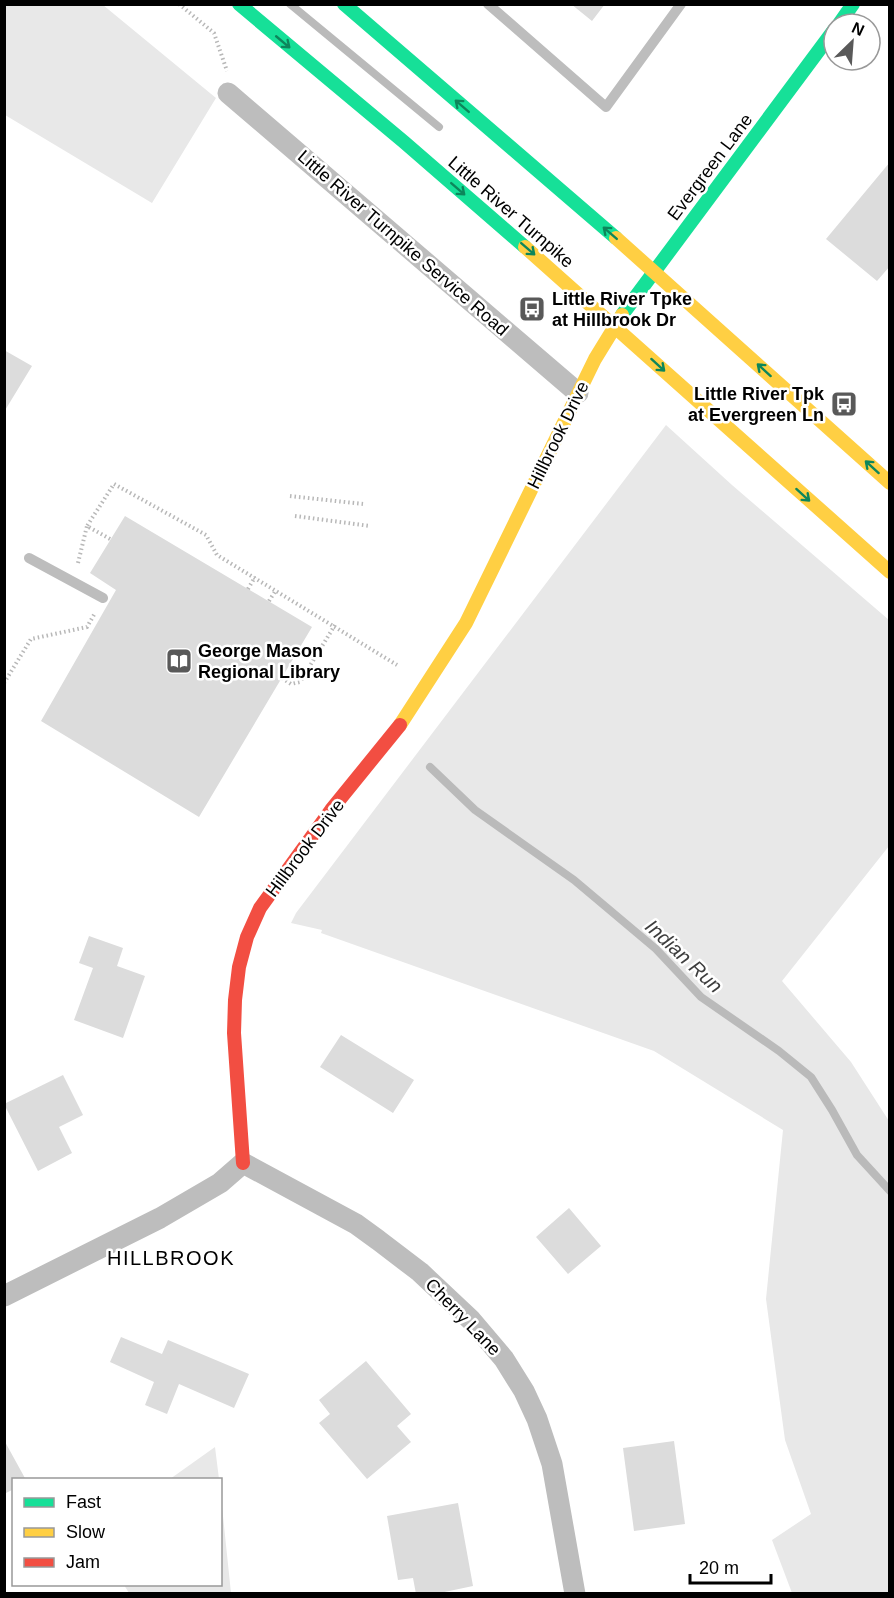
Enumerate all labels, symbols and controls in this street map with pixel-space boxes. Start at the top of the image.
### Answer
north arrow [822,12,882,72]
text: N [849,19,867,39]
one-way arrow [275,35,291,48]
one-way arrow [455,99,470,113]
street label: Evergreen Lane [663,110,757,224]
street label: Little River Turnpike Service Road [294,146,512,340]
street label: Little River Turnpike [444,152,578,272]
one-way arrow [450,183,466,196]
one-way arrow [602,227,618,240]
one-way arrow [520,242,535,256]
place label: Little River Tpke at Hillbrook Dr [552,289,692,330]
bus stop icon: Little River Tpke at Hillbrook Dr [517,294,547,324]
one-way arrow [650,358,665,372]
one-way arrow [757,363,772,377]
street label: Hillbrook Drive [523,378,593,492]
place label: Little River Tpk at Evergreen Ln [688,384,825,425]
bus stop icon: Little River Tpk at Evergreen Ln [829,389,859,419]
one-way arrow [865,460,880,474]
one-way arrow [795,488,810,502]
place label: George Mason Regional Library [198,641,340,682]
library icon: George Mason Regional Library [164,646,194,676]
street label: Hillbrook Drive [262,795,348,901]
water label: Indian Run [641,915,727,997]
district label: HILLBROOK [107,1247,235,1269]
street label: Cherry Lane [421,1274,505,1360]
legend [12,1478,222,1586]
text: Fast [66,1492,101,1512]
text: Slow [66,1522,106,1542]
scale bar [690,1547,771,1585]
text: Jam [66,1552,100,1572]
text: 20 m [699,1558,739,1578]

